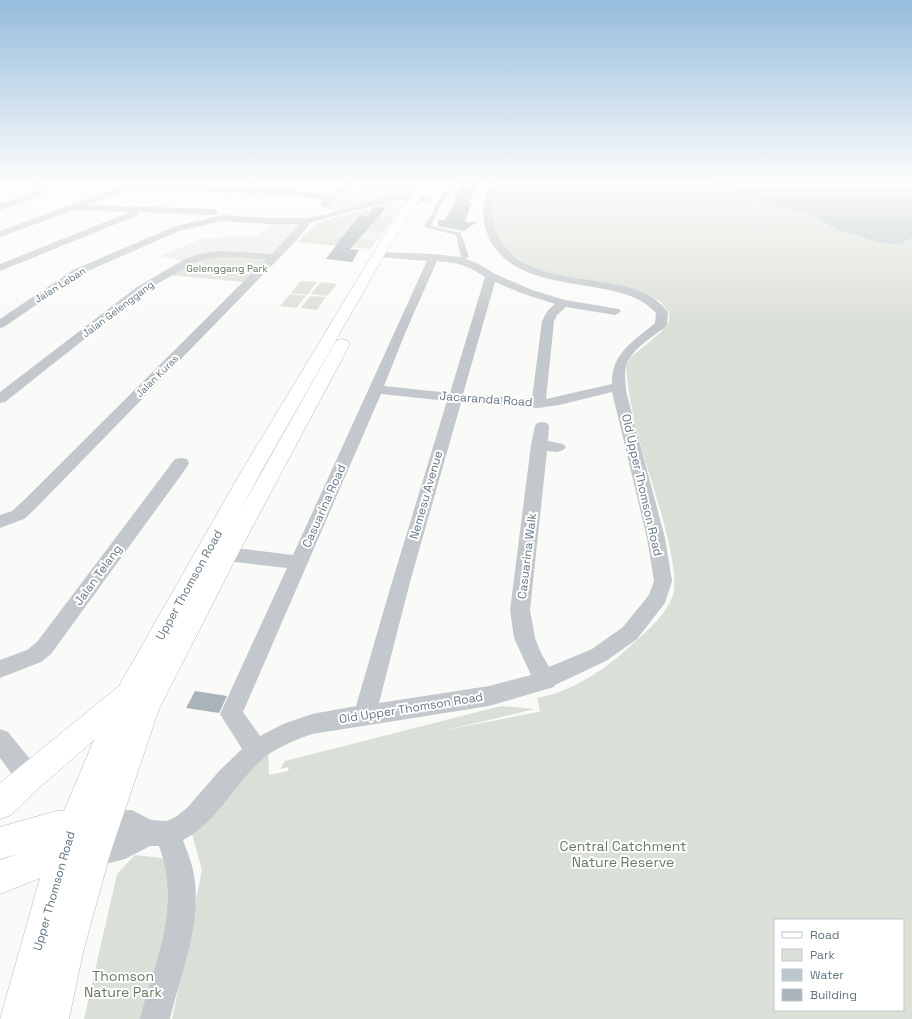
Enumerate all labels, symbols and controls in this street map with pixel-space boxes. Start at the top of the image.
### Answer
park label: Gelenggang Park [186,262,268,275]
street label: Jalan Leban [32,264,88,306]
street label: Jalan Gelenggang [80,278,156,340]
street label: Jalan Kuras [133,352,181,400]
street label: Jacaranda Road [439,388,533,410]
street label: Old Upper Thomson Road [618,412,666,558]
street label: Nemesu Avenue [406,449,446,541]
street label: Casuarina Road [299,462,349,550]
street label: Casuarina Walk [514,512,540,600]
street label: Upper Thomson Road [152,527,226,643]
street label: Jalan Telang [70,541,126,609]
street label: Old Upper Thomson Road [338,689,484,727]
street label: Upper Thomson Road [29,829,79,953]
park label: Central Catchment Nature Reserve [559,837,687,871]
legend [774,919,904,1011]
text: Road [810,927,839,943]
text: Park [810,947,835,963]
park label: Thomson Nature Park [84,967,162,1001]
text: Water [810,967,844,983]
text: Building [810,987,857,1003]

